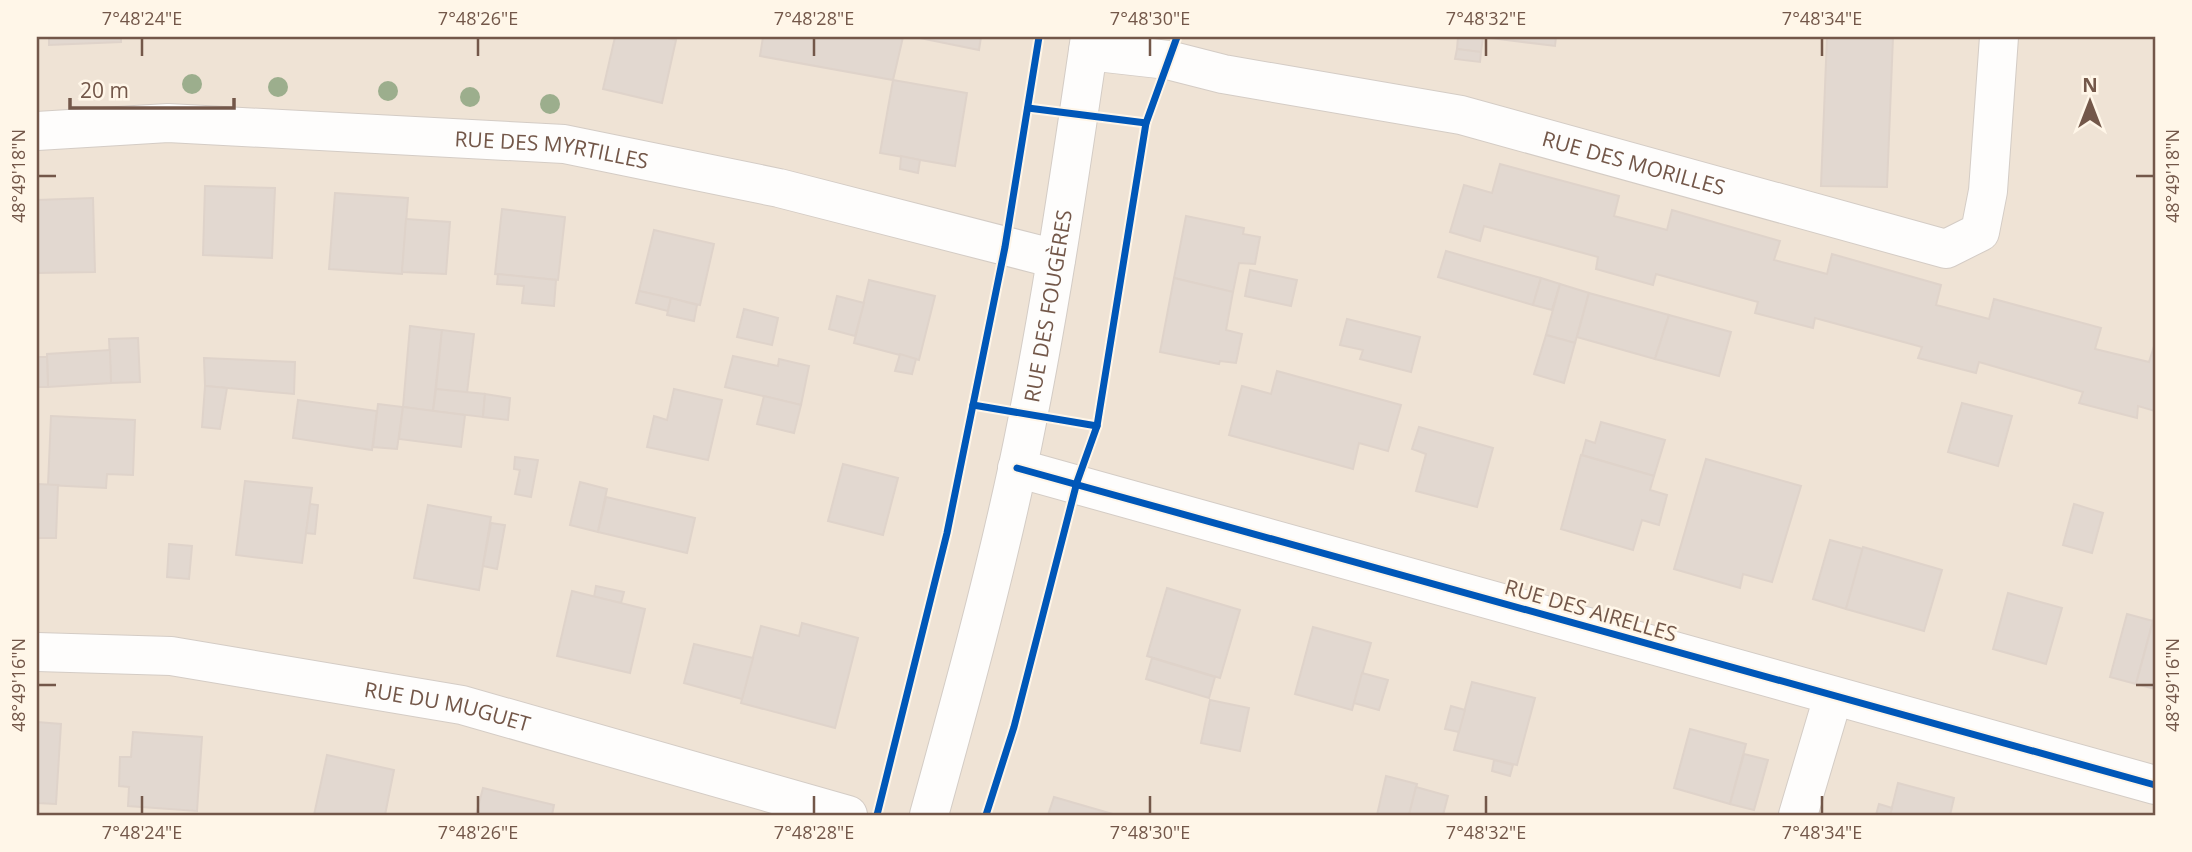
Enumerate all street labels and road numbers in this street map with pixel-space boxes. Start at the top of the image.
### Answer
street label: RUE DES MYRTILLES [454,124,651,175]
street label: RUE DES MORILLES [1539,124,1728,201]
street label: RUE DES FOUGÈRES [1017,208,1078,405]
street label: RUE DES AIRELLES [1502,572,1680,648]
street label: RUE DU MUGUET [362,675,534,738]

